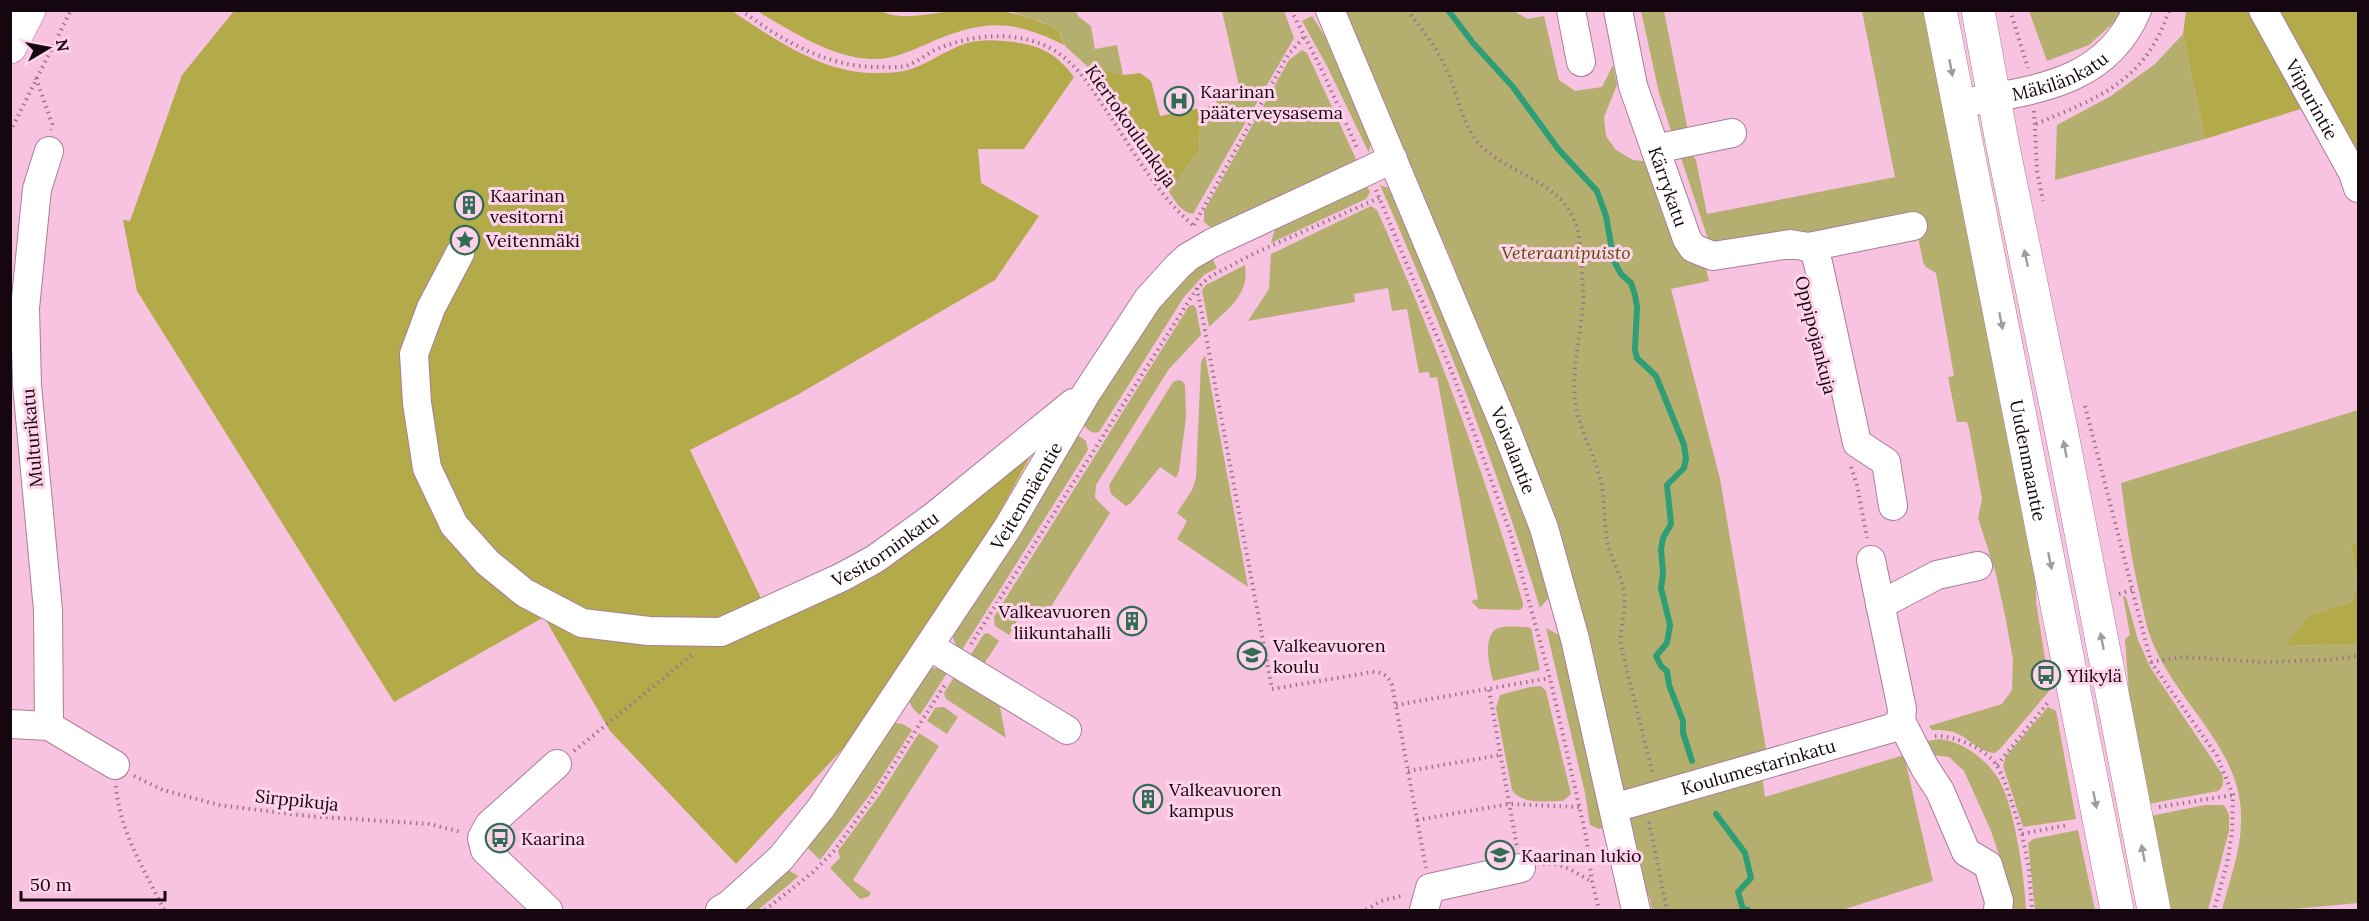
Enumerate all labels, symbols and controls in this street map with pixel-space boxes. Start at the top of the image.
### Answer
north arrow [18,18,78,78]
text: N [52,38,74,53]
street label: Mäkilänkatu [2010,46,2113,105]
street label: Viipurintie [2280,54,2344,144]
one-way arrow [1947,59,1956,78]
street label: Kiertokoulunkuja [1080,60,1182,192]
place label: Kaarinan pääterveysasema [1200,80,1343,124]
hospital icon: Kaarinan pääterveysasema [1163,85,1195,117]
street label: Kärrykatu [1644,143,1693,230]
place label: Kaarinan vesitorni [490,184,565,228]
building icon: Kaarinan vesitorni [453,189,485,221]
place icon: Veitenmäki [449,224,481,256]
place label: Veitenmäki [485,229,580,252]
park label: Veteraanipuisto [1501,241,1631,264]
one-way arrow [2021,249,2030,268]
street label: Oppipojankuja [1790,273,1842,397]
one-way arrow [1997,312,2006,331]
street label: Multurikatu [16,387,48,488]
street label: Uudenmaantie [2005,398,2052,523]
street label: Voivalantie [1486,402,1541,497]
street label: Veitenmäentie [984,437,1067,555]
one-way arrow [2061,440,2070,459]
street label: Vesitorninkatu [827,505,943,592]
one-way arrow [2046,552,2055,571]
place label: Valkeavuoren liikuntahalli [997,600,1111,644]
building icon: Valkeavuoren liikuntahalli [1116,605,1148,637]
one-way arrow [2097,631,2106,650]
place label: Valkeavuoren koulu [1272,634,1386,678]
school or university icon: Valkeavuoren koulu [1236,639,1268,671]
bus stop icon: Ylikylä [2030,659,2062,691]
place label: Ylikylä [2066,664,2122,687]
street label: Koulumestarinkatu [1678,733,1838,800]
place label: Valkeavuoren kampus [1168,778,1282,822]
building icon: Valkeavuoren kampus [1132,783,1164,815]
street label: Sirppikuja [254,784,340,816]
one-way arrow [2091,791,2100,810]
bus stop icon: Kaarina [484,822,516,854]
place label: Kaarina [521,827,585,850]
school or university icon: Kaarinan lukio [1484,839,1516,871]
one-way arrow [2138,843,2147,862]
place label: Kaarinan lukio [1521,844,1642,867]
scale bar [21,864,165,902]
text: 50 m [30,873,72,896]

